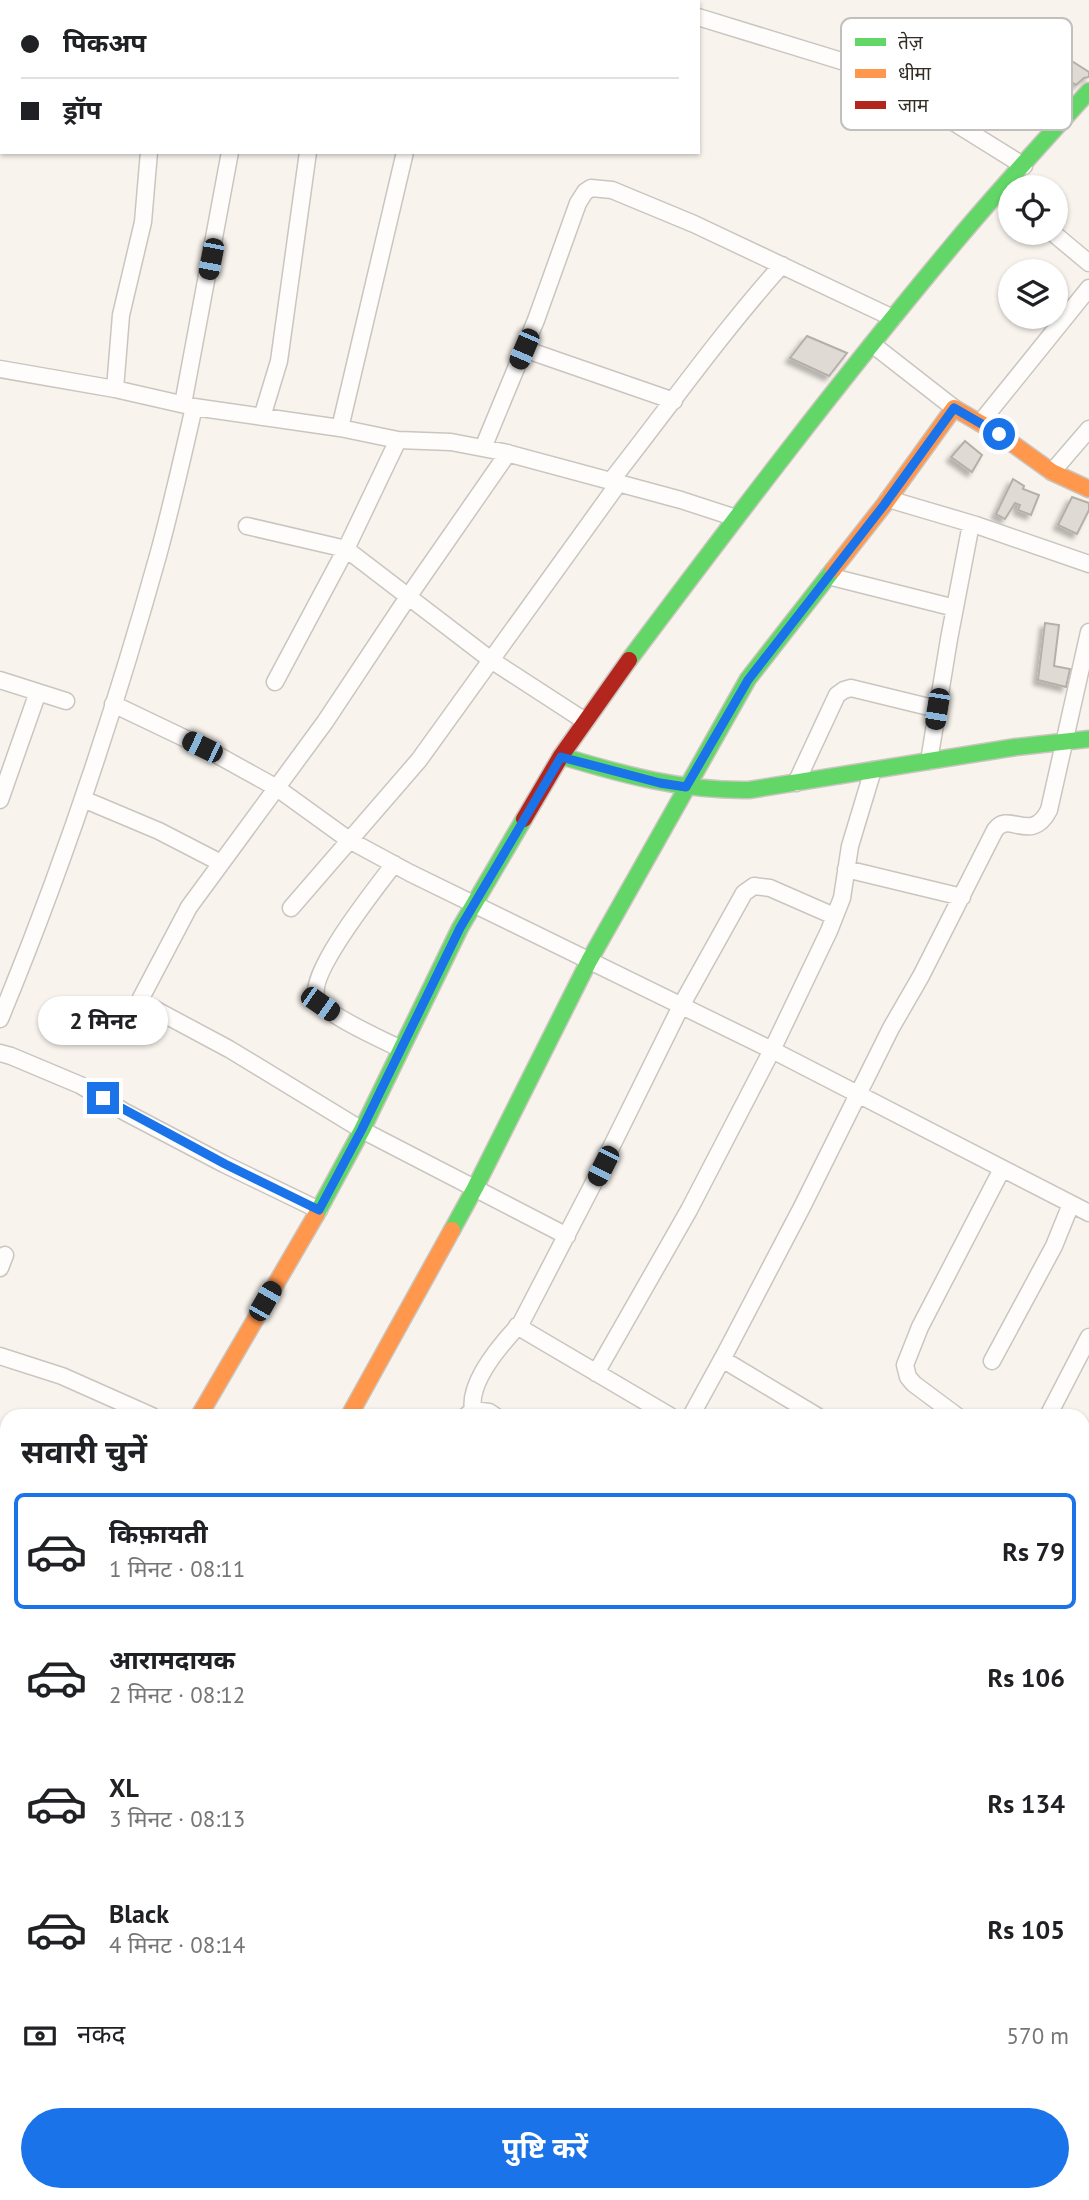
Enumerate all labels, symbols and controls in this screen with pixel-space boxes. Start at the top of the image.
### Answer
legend [841,18,1072,130]
text: पिकअप [63,26,146,59]
text: तेज़ [898,30,924,54]
text: धीमा [898,61,932,85]
text: ड्रॉप [63,93,101,126]
text: जाम [898,93,929,117]
map controls [998,175,1068,329]
button: locate [998,175,1068,245]
car [197,236,226,282]
button: layers [998,259,1068,329]
car [507,326,542,372]
route start [983,418,1015,450]
car [924,687,951,731]
car [179,728,226,766]
car [297,983,344,1025]
callout: 2 मिनट [38,996,168,1046]
text: 2 मिनट [69,1006,137,1035]
route end [87,1082,119,1114]
car [585,1143,622,1189]
car [246,1278,285,1324]
text: सवारी चुनें [21,1430,147,1472]
text: किफ़ायती [109,1517,208,1550]
icon: car [25,1520,88,1583]
text: Rs 79 [1002,1535,1065,1568]
text: 1 मिनट · 08:11 [109,1554,245,1583]
text: आरामदायक [109,1643,235,1676]
icon: car [25,1646,88,1709]
text: Rs 106 [988,1661,1065,1694]
text: 2 मिनट · 08:12 [109,1680,245,1709]
text: XL [109,1771,139,1804]
icon: car [25,1772,88,1835]
text: Rs 134 [988,1787,1065,1820]
text: 3 मिनट · 08:13 [109,1804,245,1833]
text: Black [109,1897,169,1930]
icon: car [25,1898,88,1961]
text: Rs 105 [988,1913,1065,1946]
text: 4 मिनट · 08:14 [109,1930,245,1959]
icon: cash [21,2017,59,2055]
text: नकद [77,2017,125,2050]
text: 570 m [1007,2021,1069,2050]
button: पुष्टि करें [21,2108,1069,2188]

